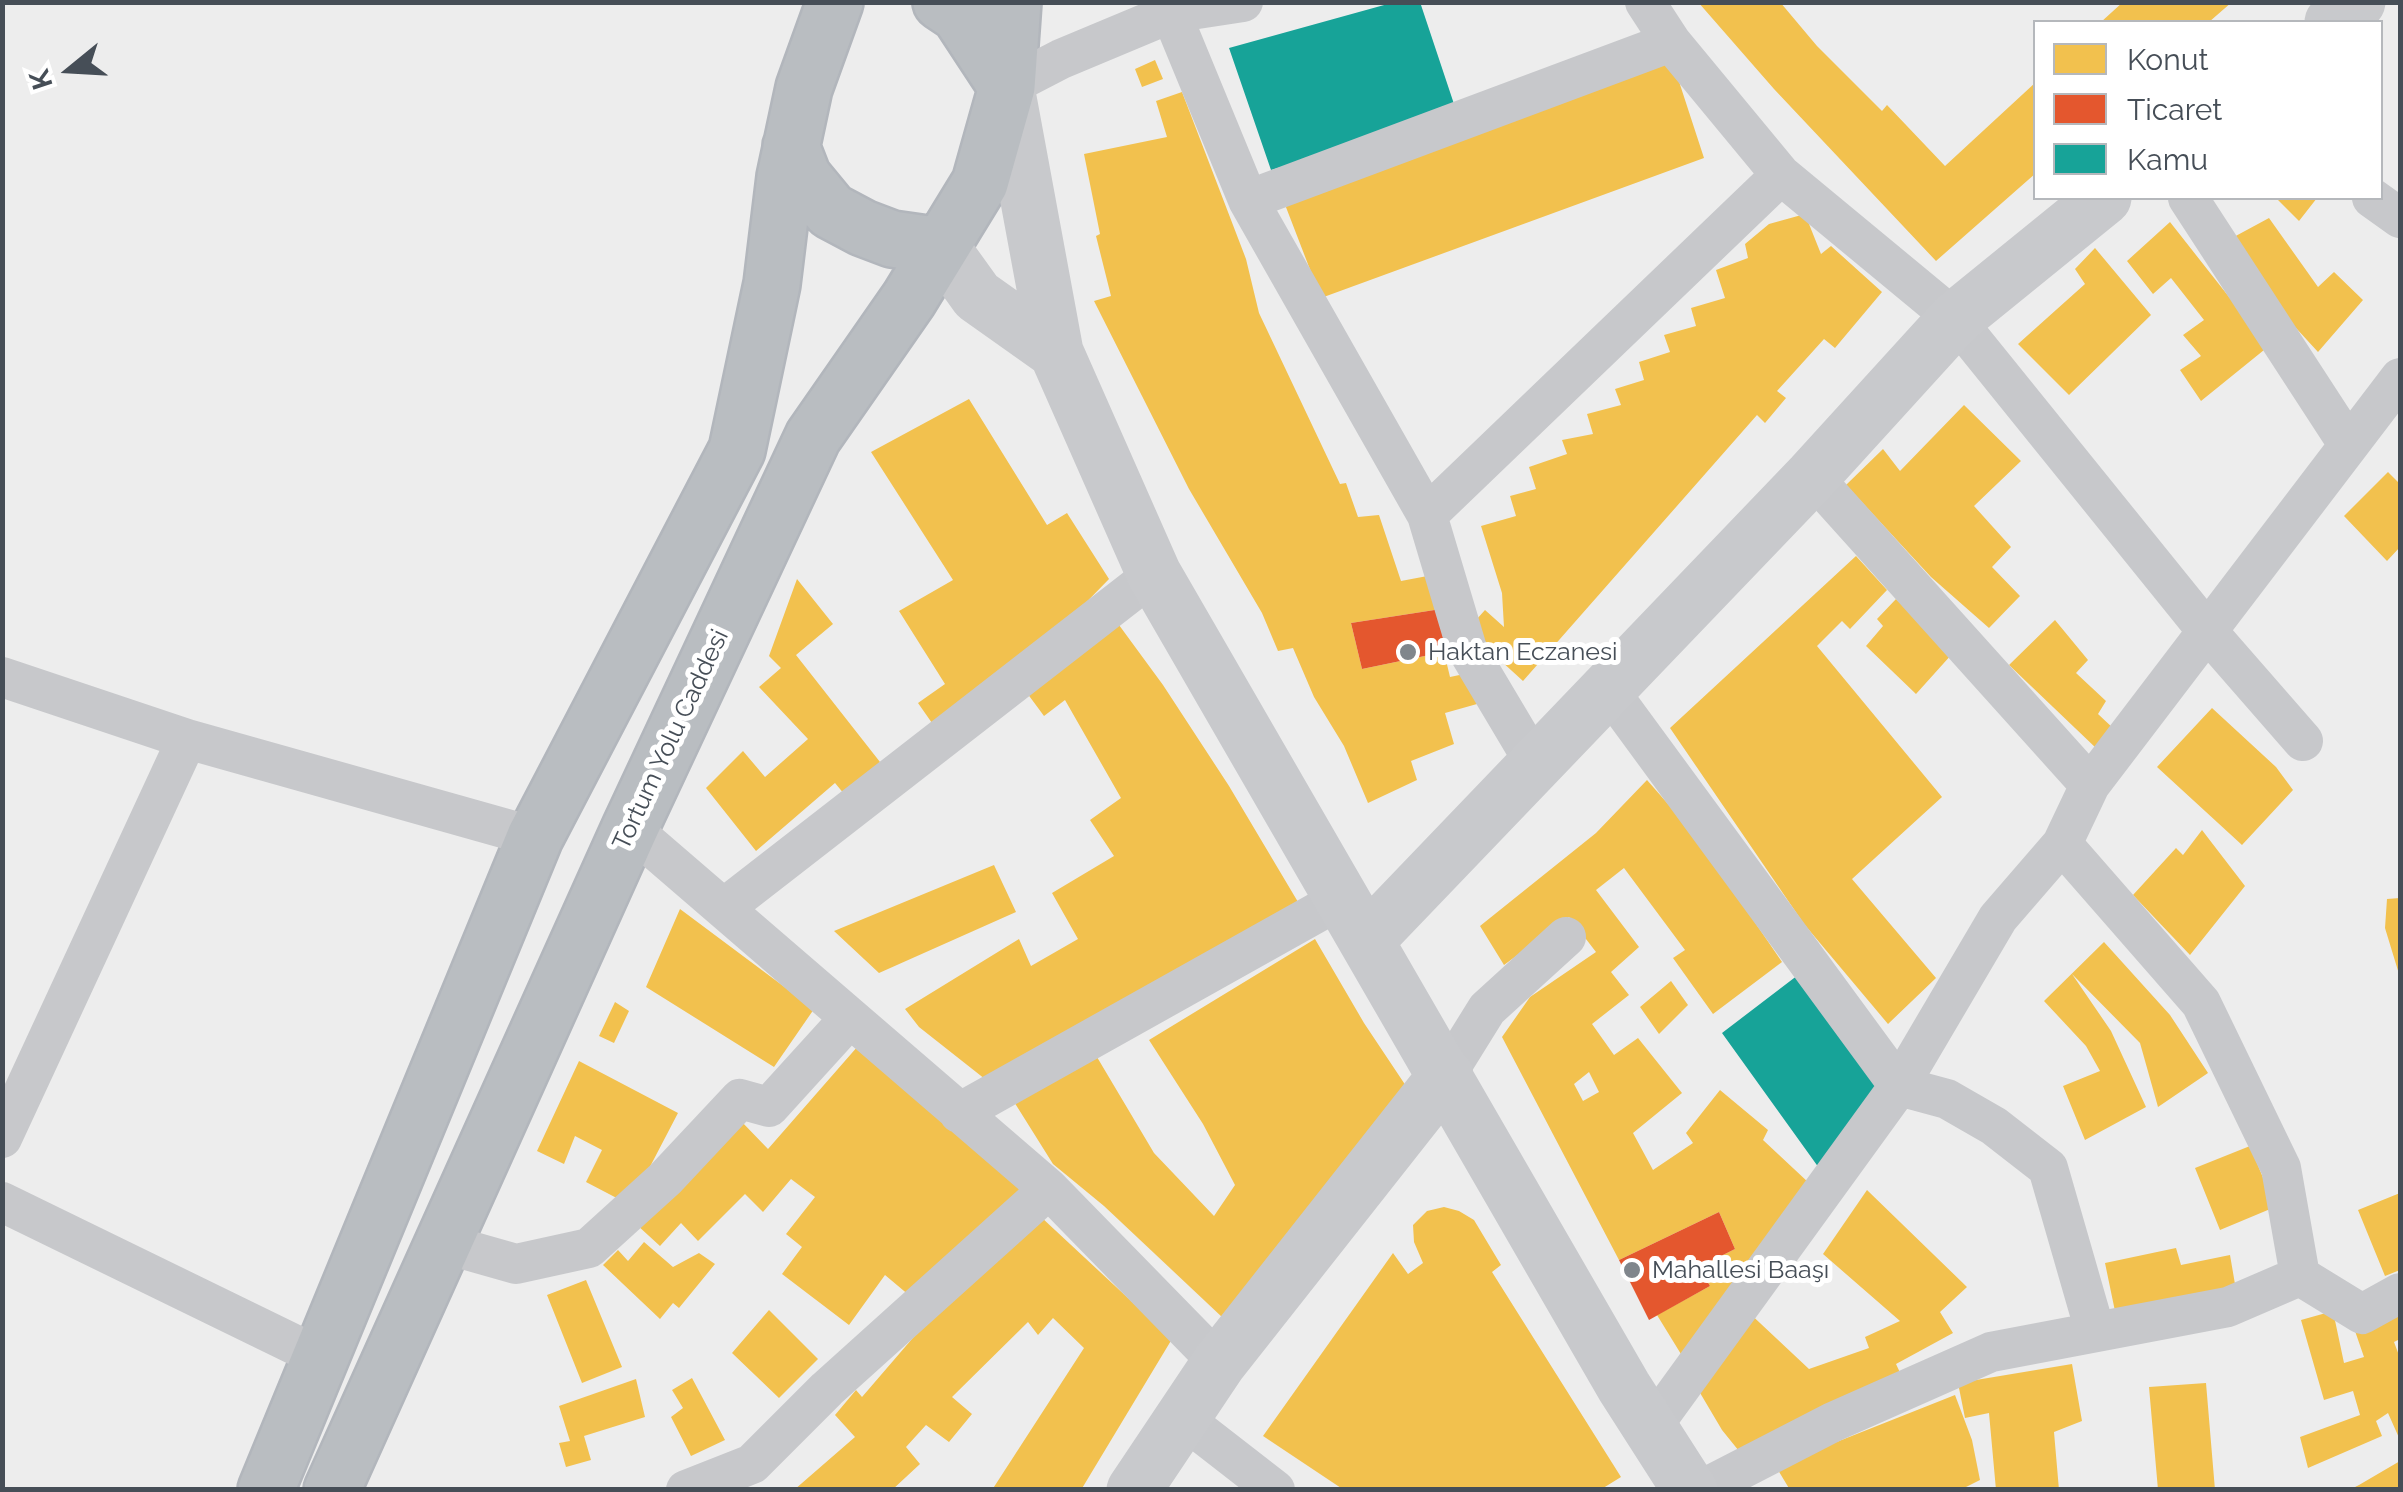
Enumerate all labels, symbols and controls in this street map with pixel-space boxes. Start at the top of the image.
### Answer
north arrow [20,20,120,120]
legend [2033,20,2383,200]
text: Konut [2127,42,2209,77]
text: K [22,65,60,93]
text: Ticaret [2127,92,2222,127]
text: Kamu [2127,142,2208,177]
street label: Tortum Yolu Caddesi [607,625,735,855]
place label: Haktan Eczanesi [1428,637,1617,667]
marker: Haktan Eczanesi [1397,641,1419,663]
place label: Mahallesi Baaşı [1652,1255,1829,1285]
marker: Mahallesi Baaşı [1621,1259,1643,1281]

